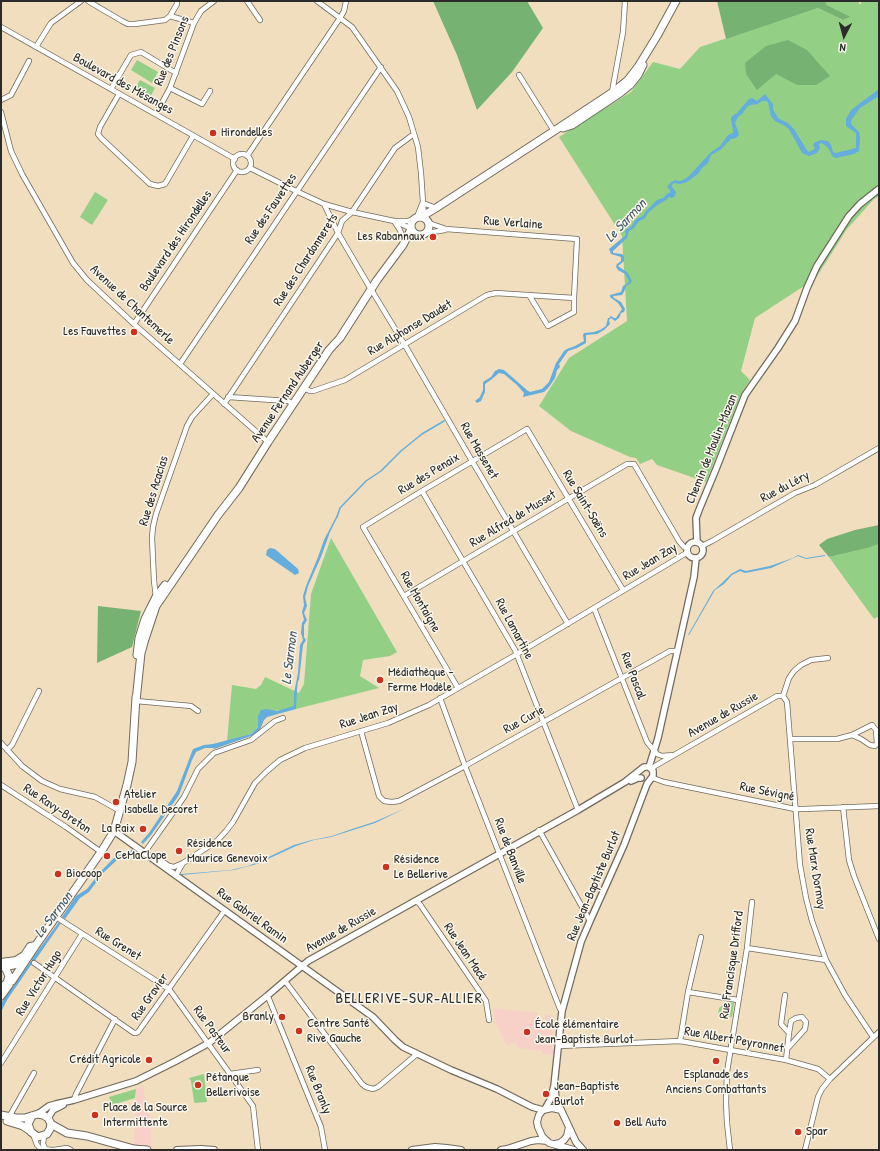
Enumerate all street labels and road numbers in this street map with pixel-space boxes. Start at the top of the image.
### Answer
street label: Rue des Pinsons [151,14,193,88]
street label: Boulevard des Mésanges [70,50,176,118]
street label: Rue des Fauvettes [242,171,300,247]
street label: Boulevard des Hirondelles [136,188,216,294]
street label: Rue des Chardonnerets [270,211,342,309]
street label: Rue Verlaine [483,213,543,233]
street label: Avenue de Chantemerle [86,262,178,348]
street label: Rue Alphonse Daudet [365,297,455,359]
street label: Avenue Fernand Auberger [248,338,328,446]
street label: Chemin de Moulin-Mazan [683,392,741,506]
street label: Rue Massenet [457,420,501,482]
street label: Rue des Penaix [396,450,462,498]
street label: Rue des Acacias [136,454,172,528]
street label: Rue Saint-Saëns [559,467,611,541]
street label: Rue du Léry [758,468,812,506]
street label: Rue Alfred de Musset [467,487,559,551]
street label: Rue Jean Zay [620,540,680,584]
street label: Rue Montaigne [396,569,444,635]
street label: Rue Lamartine [491,596,537,662]
street label: Rue Pascal [617,650,649,702]
street label: Avenue de Russie [685,689,761,741]
street label: Rue Jean Zay [338,699,400,733]
street label: Rue Curie [501,702,547,738]
street label: Rue Sévigné [738,779,796,805]
street label: Rue Ravy-Breton [20,781,94,837]
street label: Rue de Banville [490,816,530,886]
street label: Rue Marx Dormoy [801,827,829,911]
street label: Rue Jean-Baptiste Burlot [564,829,624,943]
street label: Rue Gabriel Ramin [213,885,291,947]
street label: Avenue de Russie [303,904,379,956]
street label: Rue Francisque Drifford [717,910,747,1020]
street label: Rue Jean Macé [440,920,490,984]
street label: Rue Grenet [92,924,144,964]
street label: Rue Victor Hugo [13,947,65,1019]
street label: Rue Gravier [128,970,172,1024]
street label: Rue Pasteur [189,1003,235,1057]
street label: Rue Albert Peyronnet [683,1024,785,1056]
street label: Rue Branly [301,1064,335,1116]

